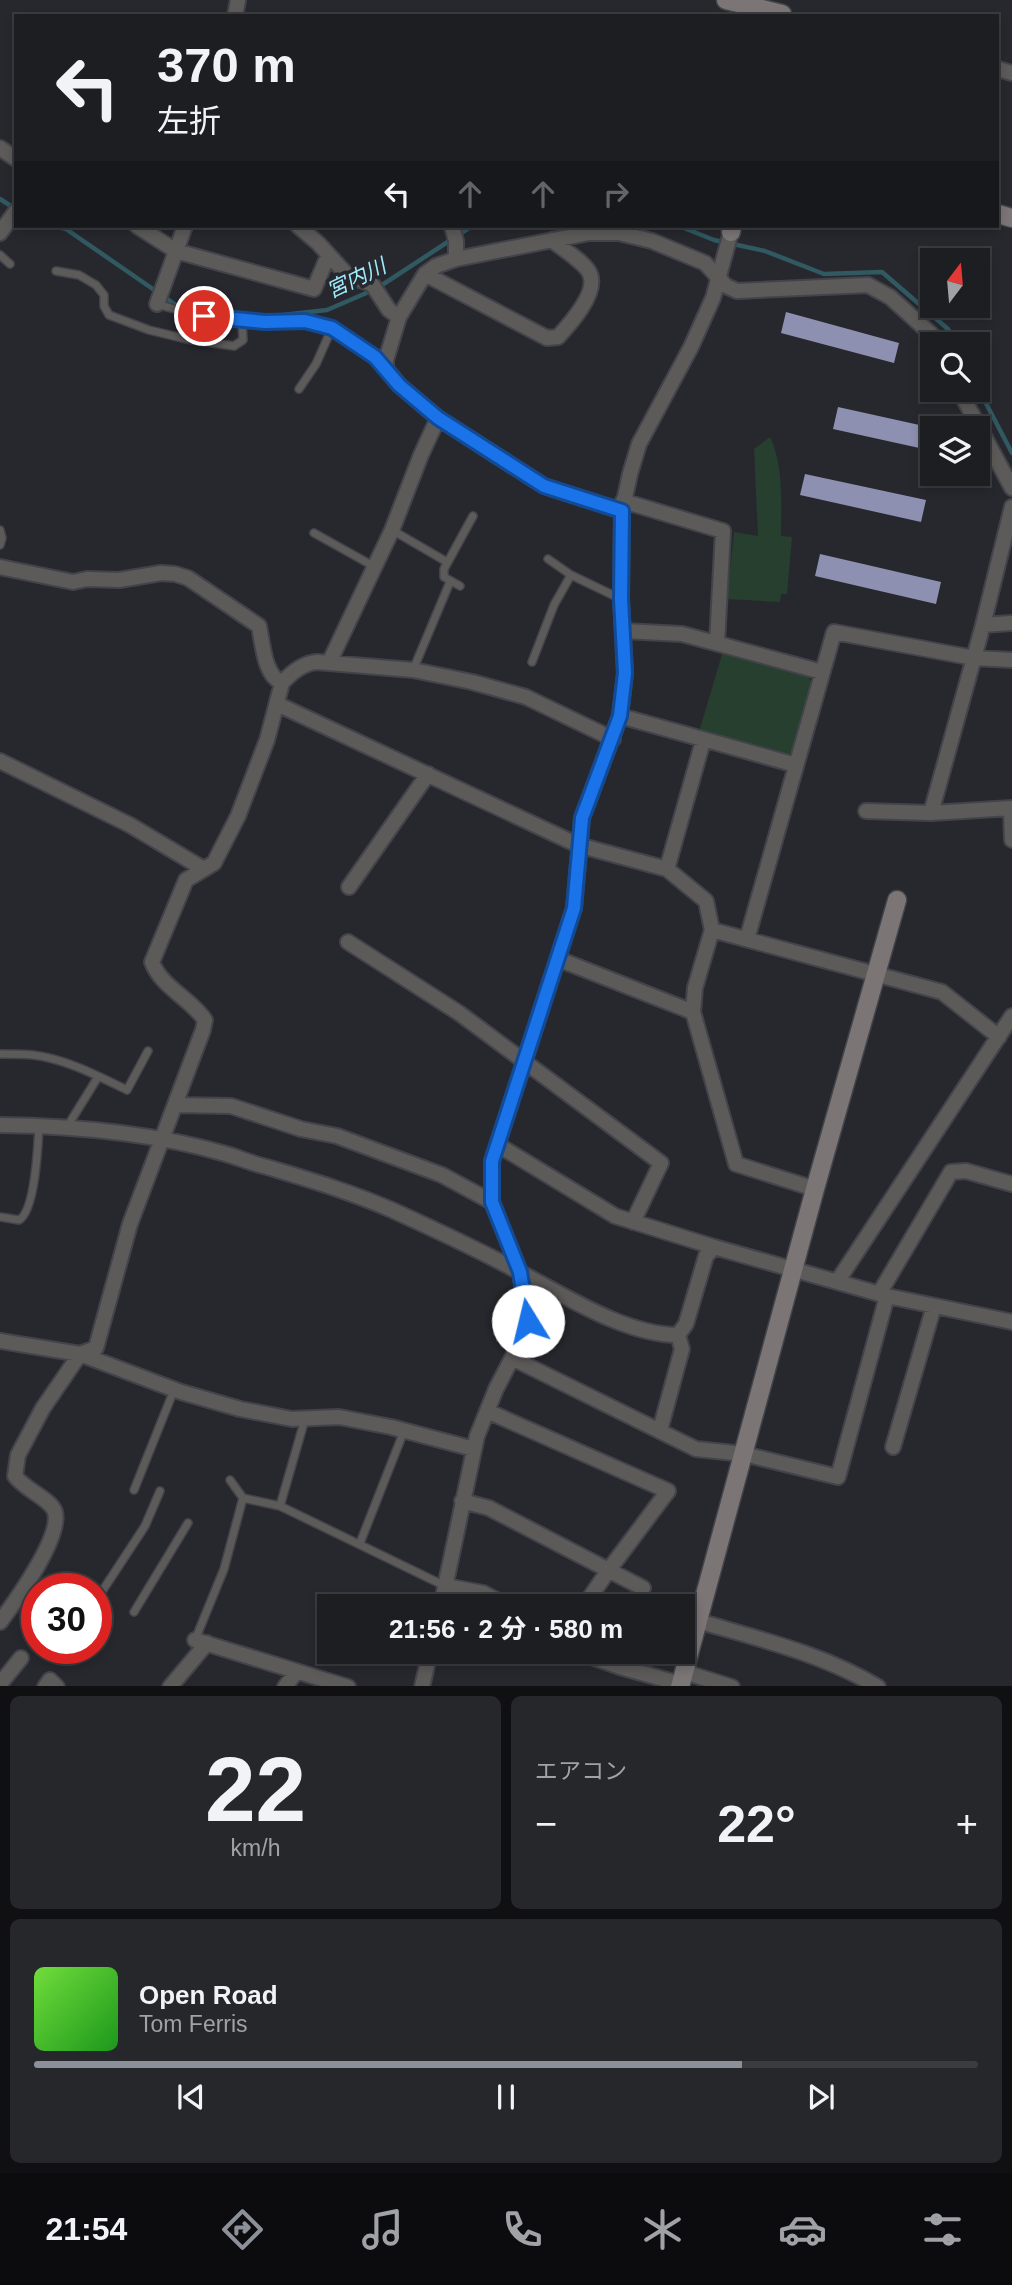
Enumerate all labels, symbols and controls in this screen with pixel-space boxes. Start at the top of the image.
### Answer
text: 370 m [157,38,296,92]
icon: left [42,42,133,133]
text: 左折 [157,103,221,139]
icon: left [378,175,416,213]
icon: ahead [451,175,489,213]
icon: ahead [524,175,562,213]
icon: right [597,175,635,213]
north arrow [920,248,990,318]
map controls [920,248,990,486]
water label: 宮内川 [323,253,391,302]
pin [174,286,234,346]
icon: arrive [185,297,223,335]
button: search [920,332,990,402]
button: layers [920,416,990,486]
position arrow [491,1284,565,1358]
speed limit sign: 30 [21,1573,112,1664]
text: 21:56 · 2 分 · 580 m [389,1614,623,1644]
text: 22 [205,1739,306,1840]
text: エアコン [535,1758,627,1784]
text: 22° [717,1795,796,1853]
text: − [535,1803,557,1845]
text: + [956,1803,978,1845]
text: km/h [231,1835,280,1861]
text: Open Road [139,1980,278,2010]
text: Tom Ferris [139,2011,248,2037]
icon: previous [172,2078,210,2116]
icon: pause [487,2078,525,2116]
icon: next [802,2078,840,2116]
icon: directions [218,2205,267,2254]
icon: music [358,2205,407,2254]
icon: phone [498,2205,547,2254]
icon: climate [638,2205,687,2254]
icon: car [778,2205,827,2254]
icon: filters [918,2205,967,2254]
text: 21:54 [45,2211,127,2247]

